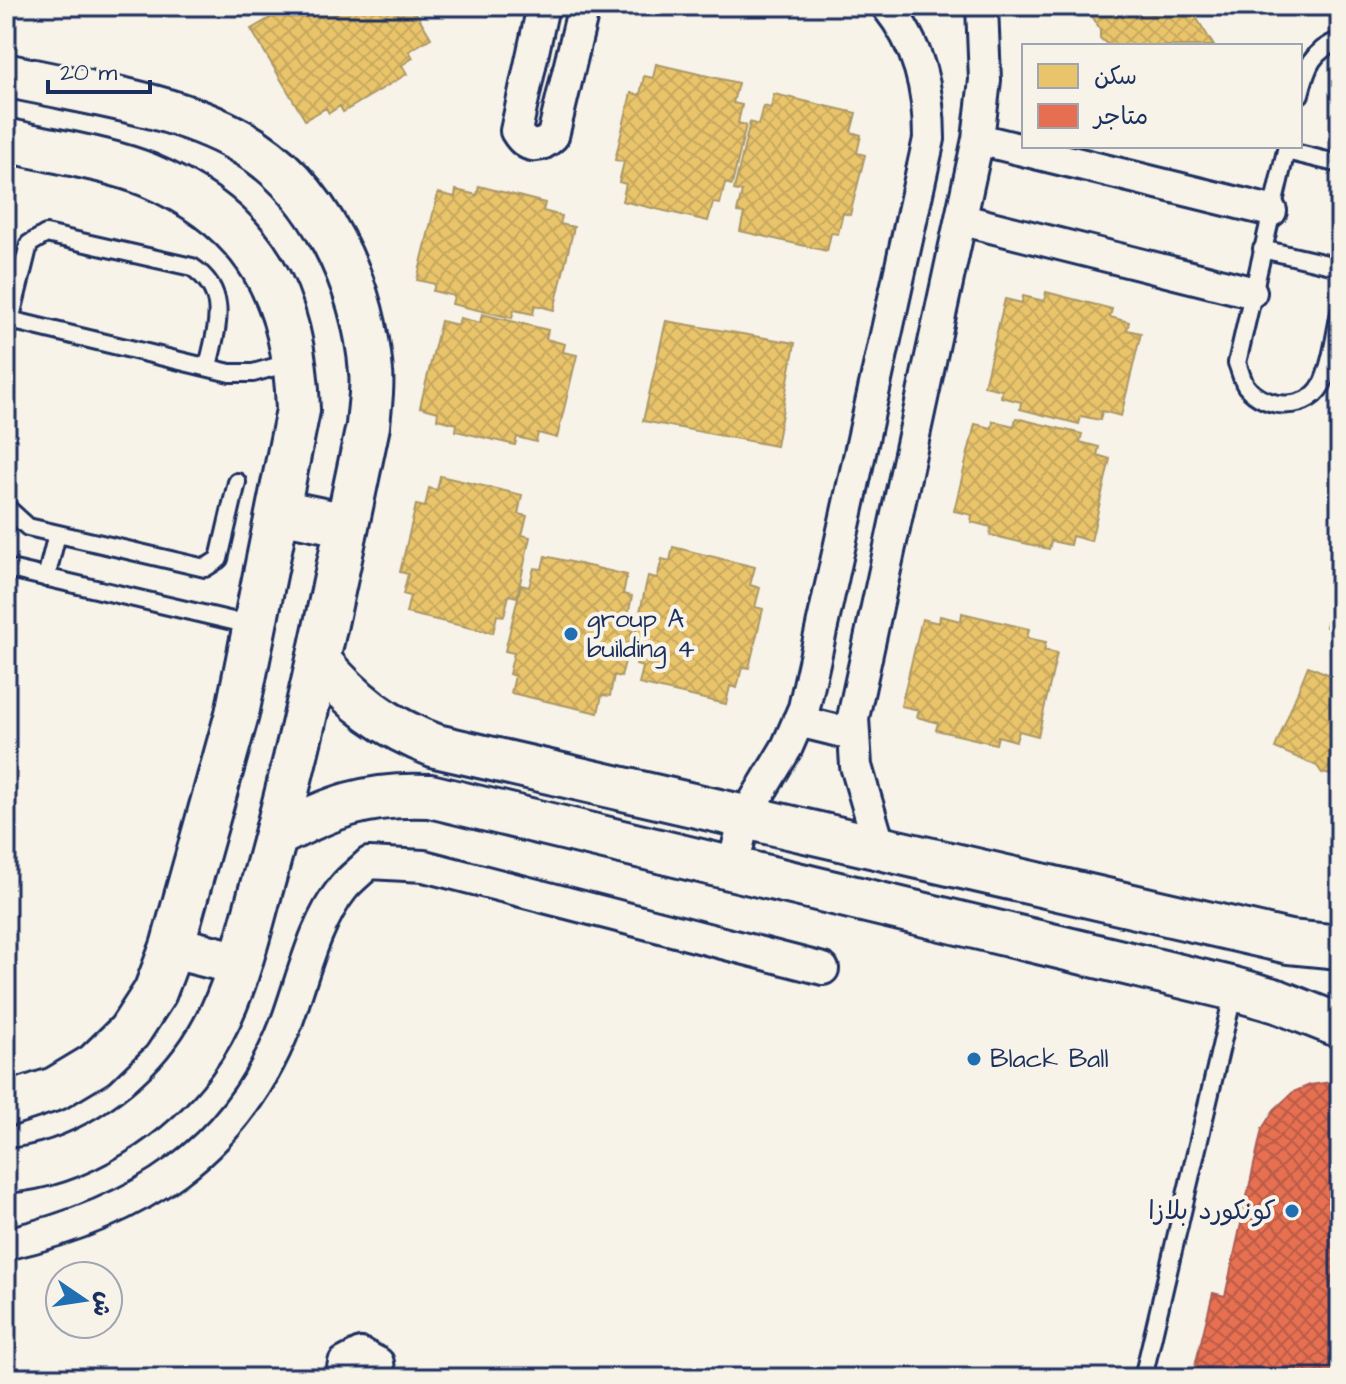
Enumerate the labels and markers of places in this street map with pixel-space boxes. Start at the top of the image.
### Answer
place label: group A building 4 [587,601,695,669]
marker: group A building 4 [562,625,580,643]
place label: Black Ball [990,1041,1109,1077]
marker: Black Ball [965,1050,983,1068]
place label: كونكورد بلازا [1148,1193,1276,1229]
marker: كونكورد بلازا [1283,1202,1301,1220]

